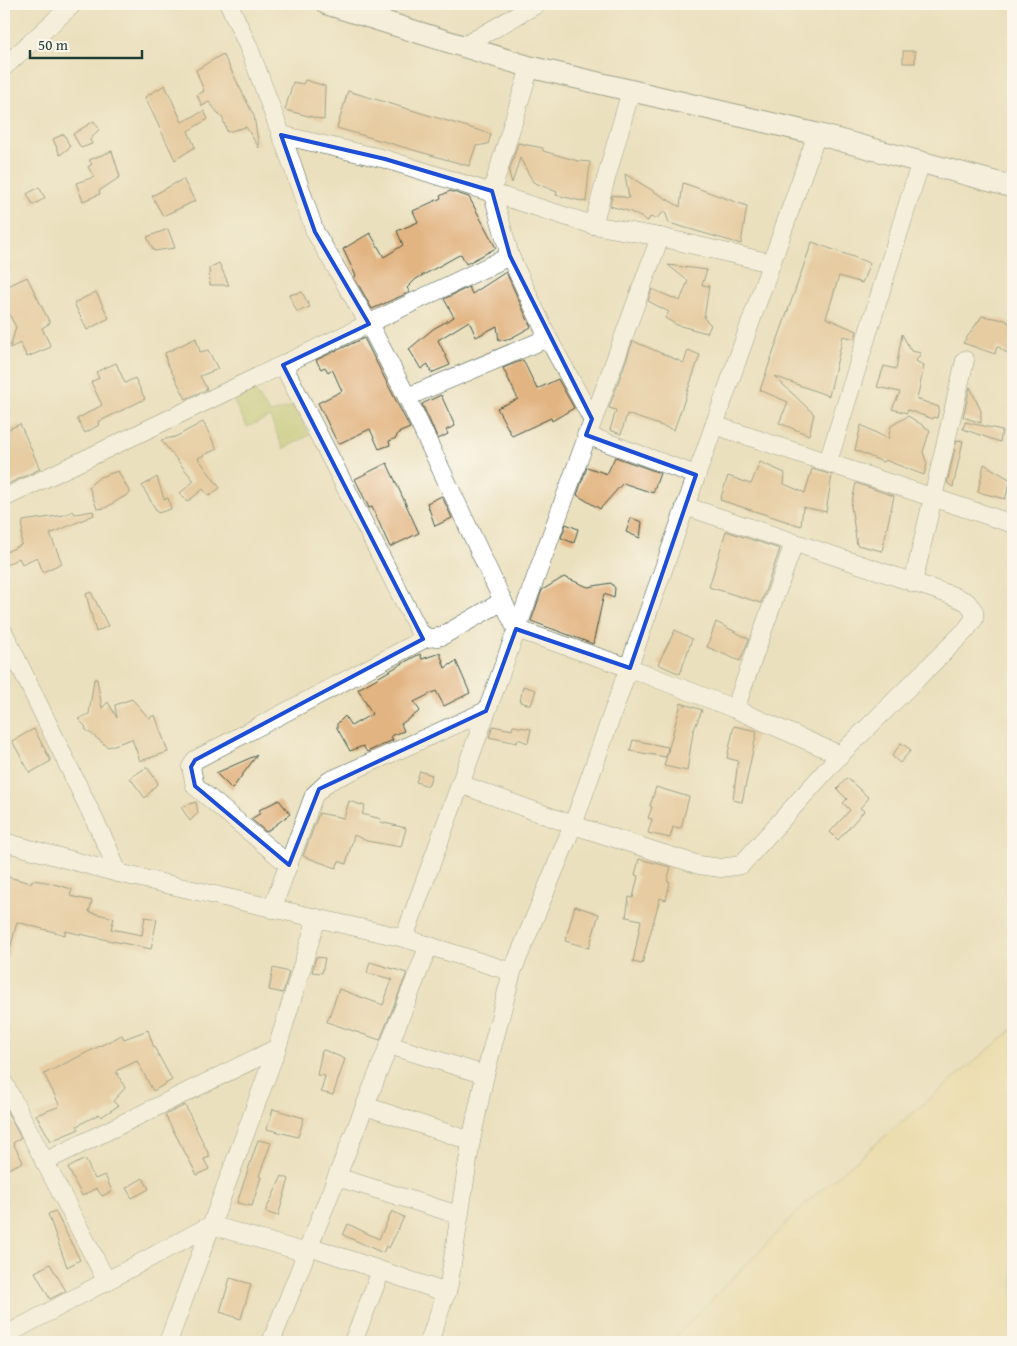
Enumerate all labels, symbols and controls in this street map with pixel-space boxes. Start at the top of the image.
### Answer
scale bar [30,28,142,60]
text: 50 m [38,34,69,55]

